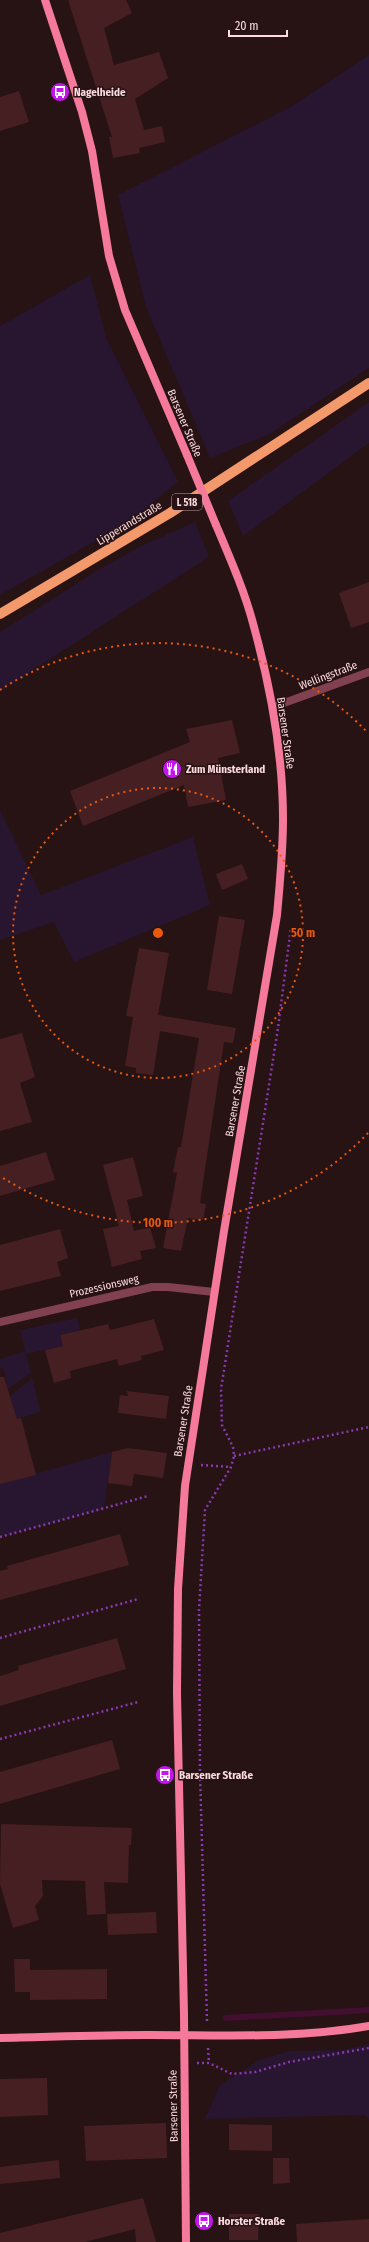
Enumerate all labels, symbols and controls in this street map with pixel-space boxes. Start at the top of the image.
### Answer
scale bar [229,12,287,38]
text: 20 m [235,19,259,33]
bus stop icon: Nagelheide [49,81,71,103]
place label: Nagelheide [74,86,126,99]
street label: Barsener Straße [164,387,205,459]
road number: L 518 [172,494,202,510]
street label: Lipperandstraße [94,499,164,548]
street label: Wellingstraße [297,658,359,693]
street label: Barsener Straße [274,696,297,770]
restaurant icon: Zum Münsterland [161,758,183,780]
place label: Zum Münsterland [186,763,265,776]
centre of rings [151,926,165,940]
text: 50 m [291,926,315,940]
street label: Barsener Straße [223,1064,248,1138]
text: 100 m [143,1216,173,1230]
street label: Prozessionsweg [68,1272,141,1301]
street label: Barsener Straße [171,1384,196,1458]
bus stop icon: Barsener Straße [154,1764,176,1786]
place label: Barsener Straße [179,1769,253,1782]
street label: Barsener Straße [166,2070,181,2142]
bus stop icon: Horster Straße [193,2210,215,2232]
place label: Horster Straße [218,2215,286,2228]

